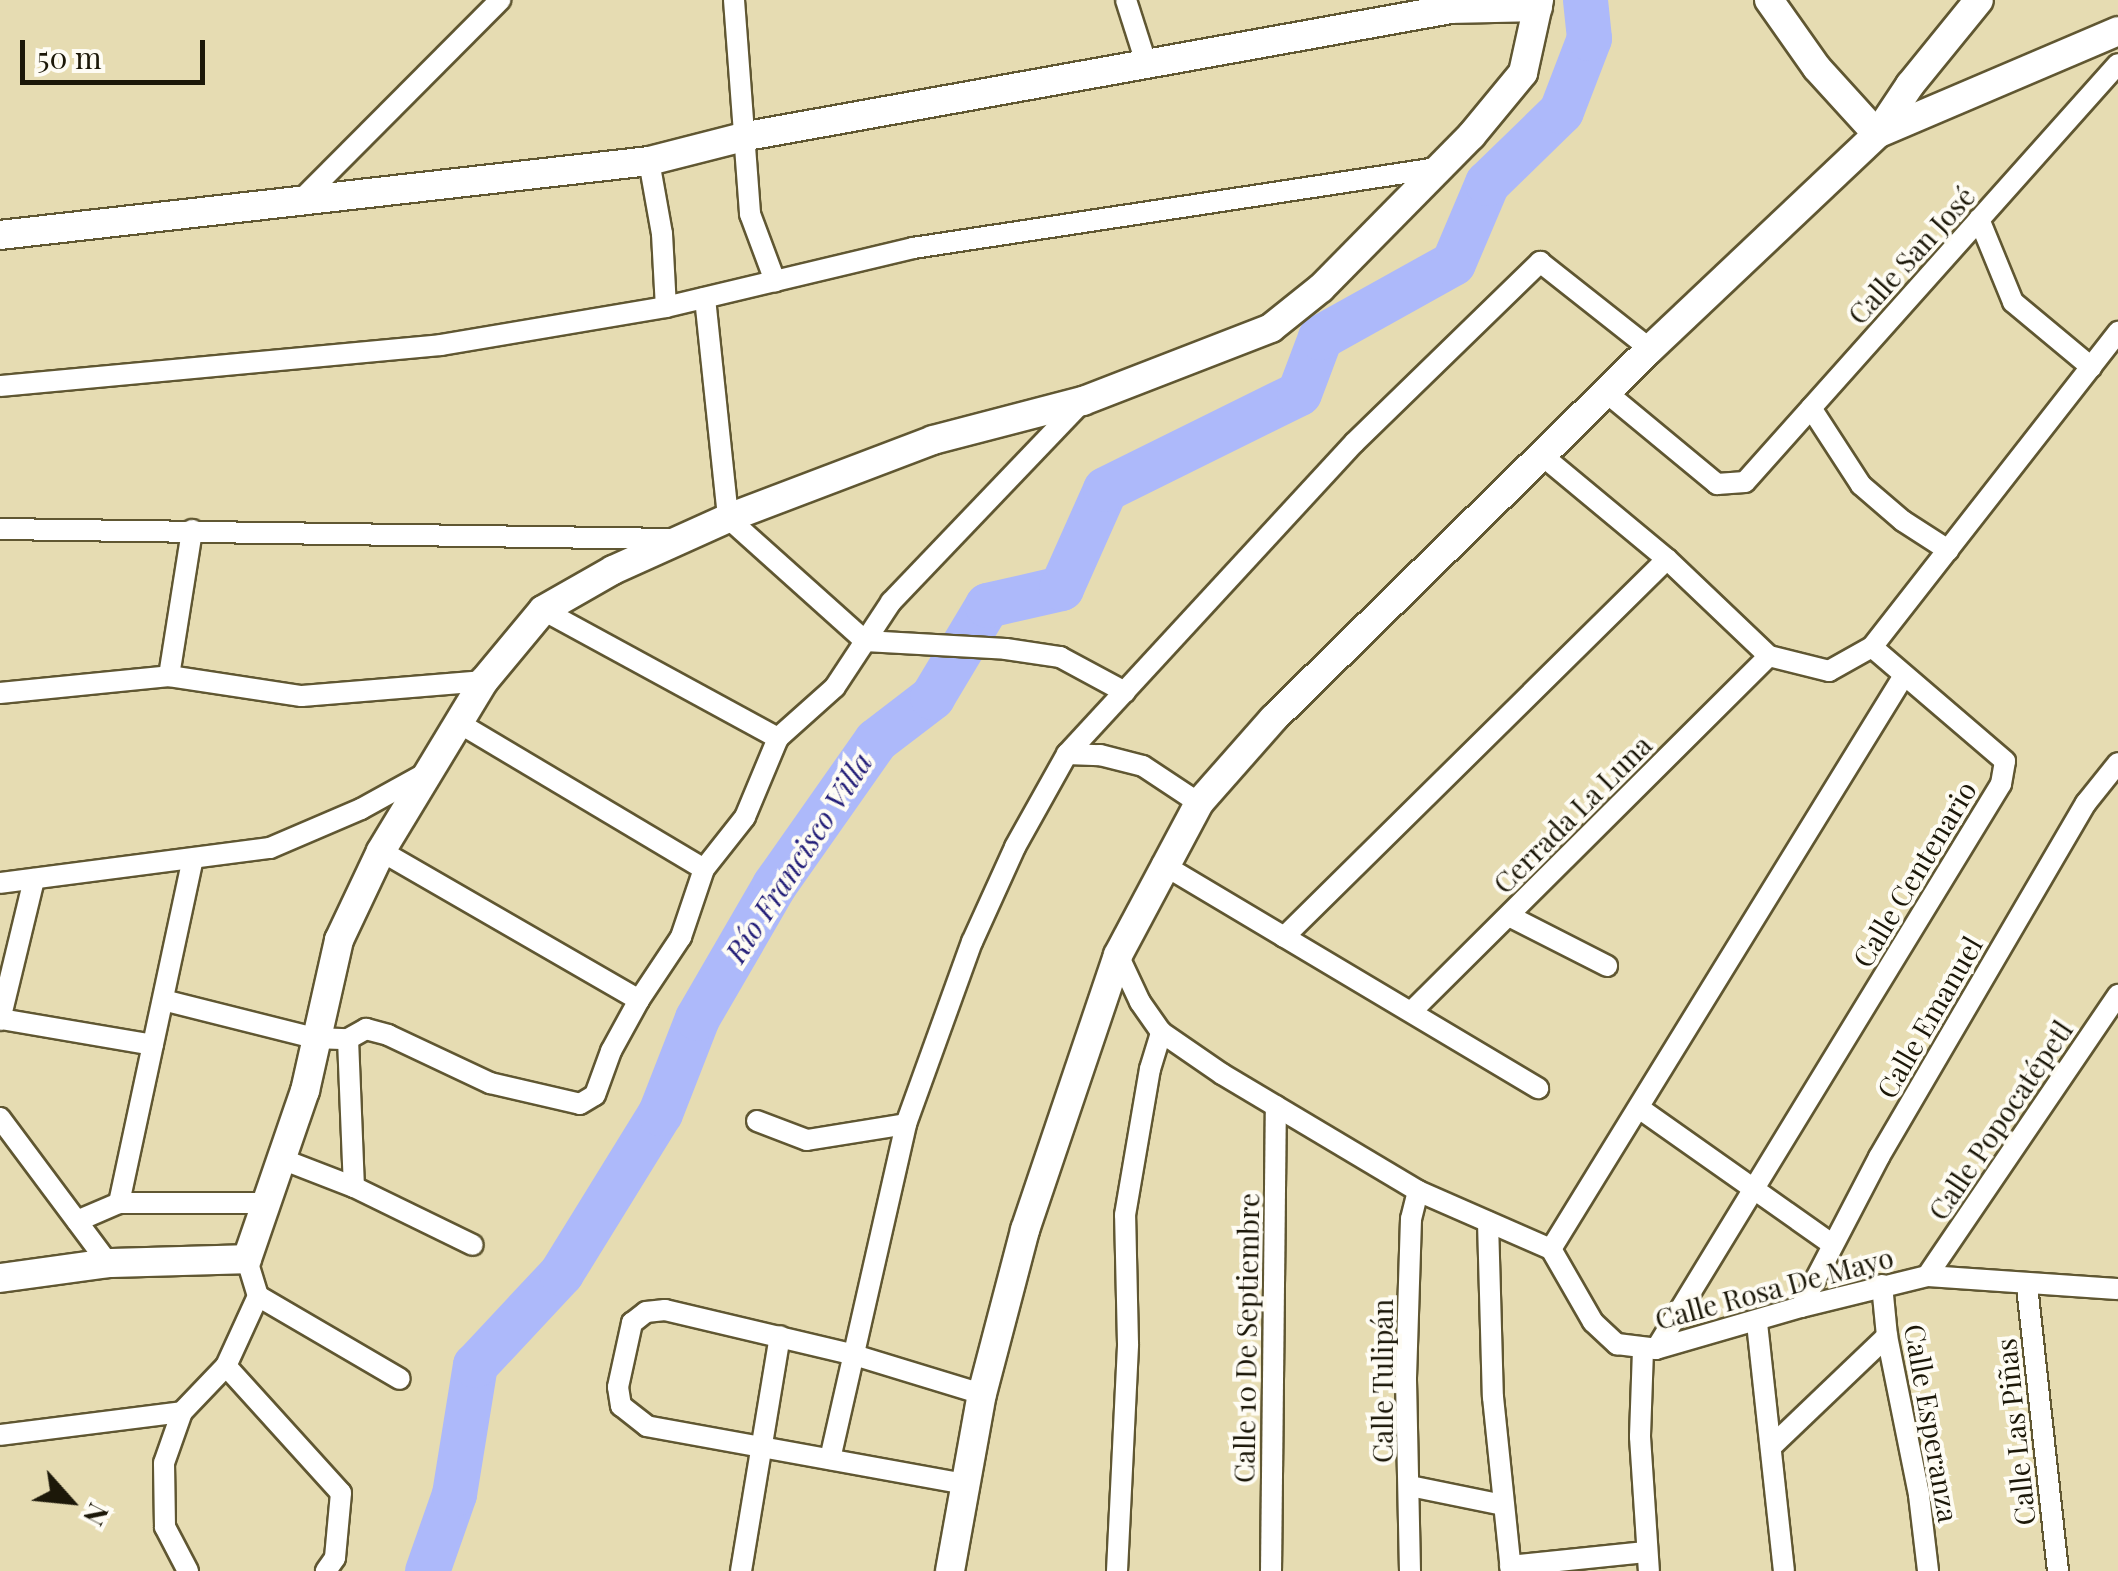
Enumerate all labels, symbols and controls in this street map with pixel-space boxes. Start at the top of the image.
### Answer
scale bar [25,20,210,82]
text: 50 m [37,37,102,77]
street label: Calle San José [1840,179,1982,331]
street label: Cerrada La Luna [1486,728,1658,900]
water label: Río Francisco Villa [717,745,879,969]
street label: Calle Centenario [1845,775,1983,973]
street label: Calle Emanuel [1869,930,1989,1104]
street label: Calle Popocatépetl [1921,1014,2079,1226]
street label: Calle 10 De Septiembre [1227,1193,1265,1483]
street label: Calle Rosa De Mayo [1651,1240,1897,1336]
street label: Calle Tulipán [1365,1299,1399,1463]
street label: Calle Esperanza [1898,1321,1966,1525]
street label: Calle Las Piñas [1988,1337,2042,1527]
north arrow [20,1451,120,1551]
text: N [76,1497,118,1532]

